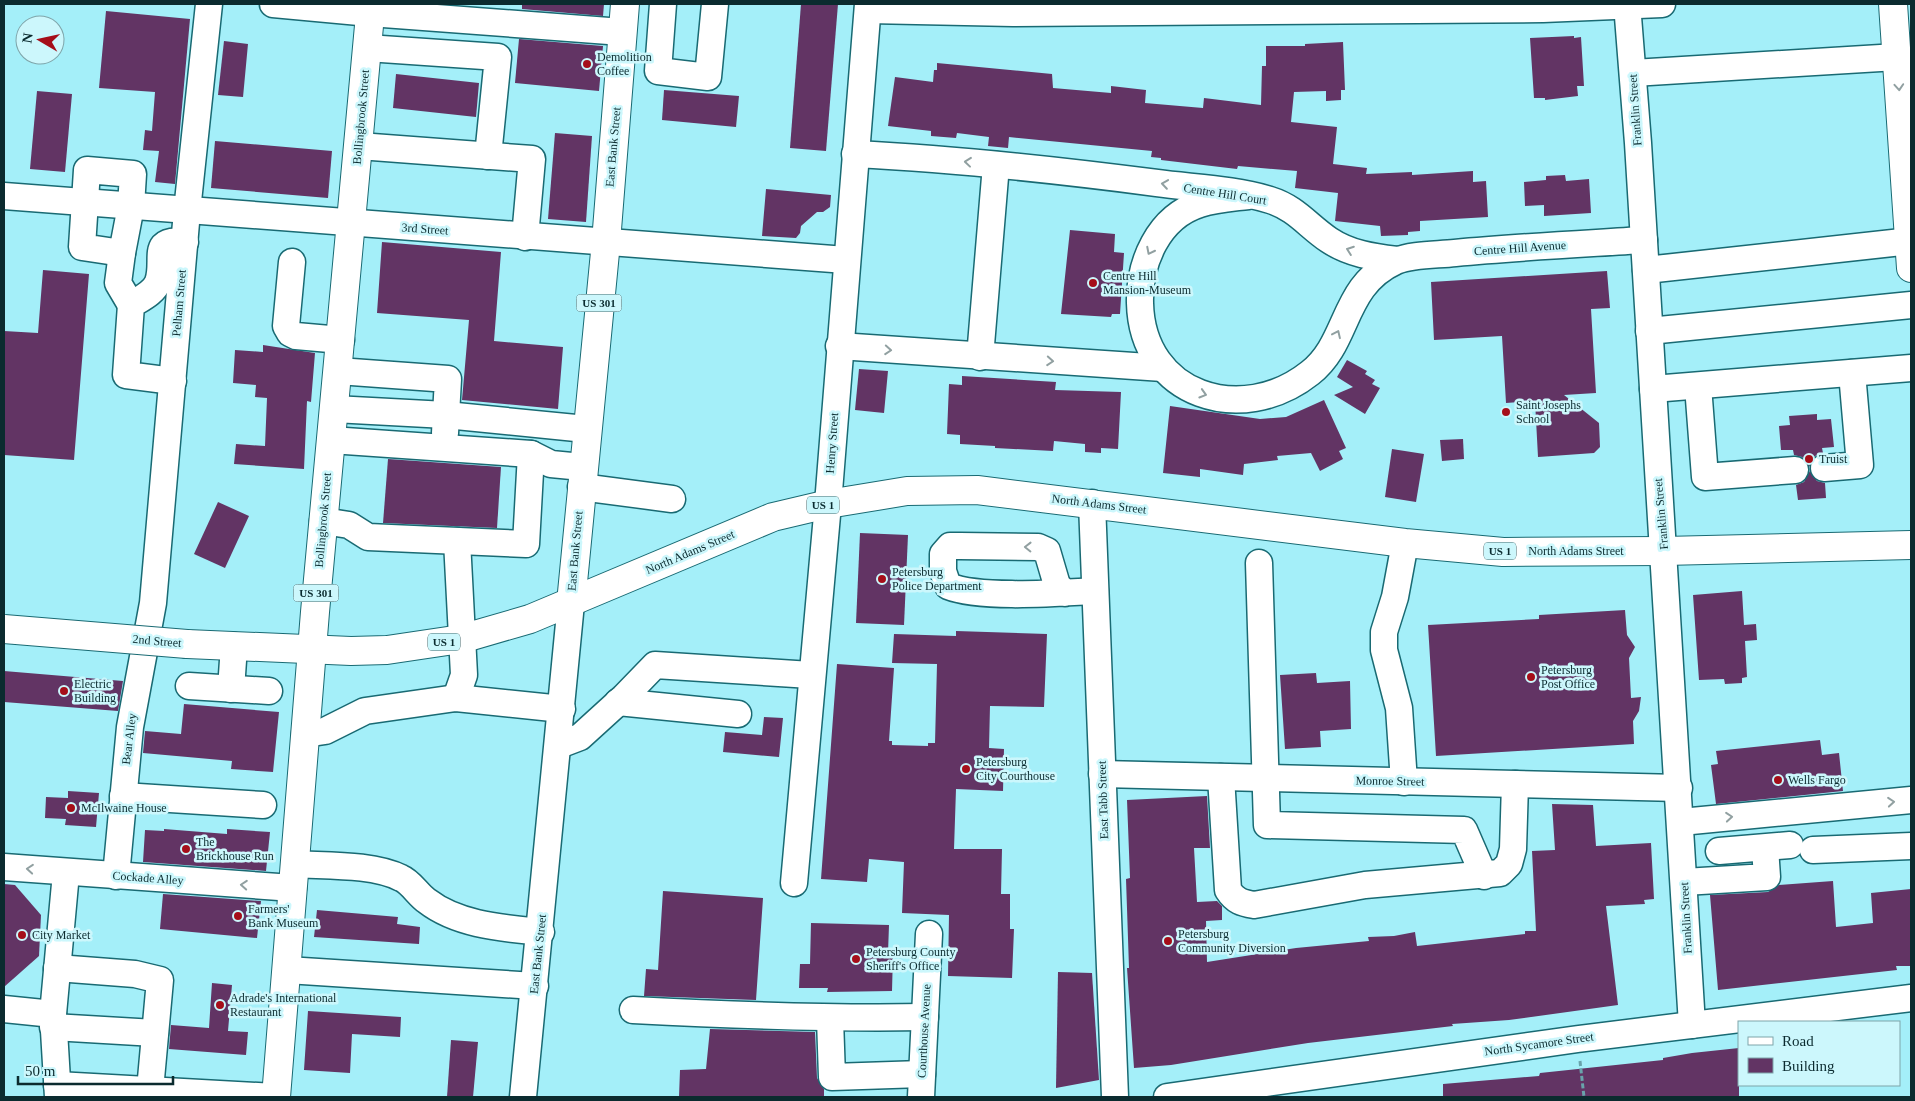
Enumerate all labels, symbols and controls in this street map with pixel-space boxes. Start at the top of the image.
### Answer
north arrow [15,15,65,65]
text: N [19,32,36,44]
place label: Demolition Coffee [597,50,652,78]
marker: Demolition Coffee [581,58,593,70]
street label: Bollingbrook Street [350,68,372,165]
street label: Franklin Street [1625,73,1644,146]
one-way arrow [1893,84,1904,92]
street label: East Bank Street [603,106,624,187]
one-way arrow [964,157,972,168]
one-way arrow [1160,180,1169,190]
street label: Centre Hill Court [1182,181,1268,208]
street label: 3rd Street [401,220,450,238]
street label: Centre Hill Avenue [1473,238,1567,258]
one-way arrow [1146,246,1156,255]
one-way arrow [1346,246,1355,256]
street label: Pelham Street [169,268,189,337]
place label: Centre Hill Mansion-Museum [1103,269,1192,297]
marker: Centre Hill Mansion-Museum [1087,277,1099,289]
road number: US 301 [576,294,622,312]
one-way arrow [1331,330,1342,339]
one-way arrow [884,344,892,355]
one-way arrow [1046,356,1054,367]
one-way arrow [1199,388,1207,398]
place label: Saint Josephs School [1516,398,1581,426]
marker: Saint Josephs School [1500,406,1512,418]
street label: Henry Street [823,411,841,474]
place label: Truist [1819,452,1848,466]
marker: Truist [1803,453,1815,465]
street label: Bollingbrook Street [312,471,334,568]
street label: Franklin Street [1651,477,1671,550]
street label: North Adams Street [1051,491,1148,517]
road number: US 1 [807,496,839,514]
street label: East Bank Street [565,510,586,591]
street label: North Adams Street [643,527,737,577]
one-way arrow [1024,542,1032,552]
road number: US 1 [1484,542,1516,560]
street label: North Adams Street [1528,544,1624,558]
place label: Petersburg Police Department [892,565,982,593]
marker: Petersburg Police Department [876,573,888,585]
road number: US 301 [294,584,338,602]
street label: 2nd Street [132,632,183,650]
road number: US 1 [428,634,460,650]
place label: Petersburg Post Office [1541,663,1595,691]
marker: Petersburg Post Office [1525,671,1537,683]
place label: Electric Building [74,677,116,705]
marker: Electric Building [58,685,70,697]
street label: Bear Alley [119,713,139,765]
place label: Petersburg City Courthouse [976,755,1055,783]
street label: East Tabb Street [1095,760,1111,839]
marker: Petersburg City Courthouse [960,763,972,775]
street label: Monroe Street [1355,773,1425,789]
place label: Wells Fargo [1788,773,1846,787]
marker: Wells Fargo [1772,774,1784,786]
one-way arrow [1887,797,1895,808]
place label: McIlwaine House [81,801,167,815]
marker: McIlwaine House [65,802,77,814]
one-way arrow [1725,812,1733,823]
place label: The Brickhouse Run [196,835,274,863]
marker: The Brickhouse Run [180,843,192,855]
one-way arrow [26,864,34,875]
street label: Cockade Alley [112,869,184,887]
one-way arrow [240,880,248,891]
street label: Franklin Street [1677,881,1695,954]
place label: Farmers' Bank Museum [248,902,319,930]
marker: Farmers' Bank Museum [232,910,244,922]
street label: East Bank Street [527,913,549,995]
place label: Petersburg Community Diversion [1178,927,1286,955]
place label: City Market [32,928,91,942]
marker: City Market [16,929,28,941]
marker: Petersburg Community Diversion [1162,935,1174,947]
place label: Petersburg County Sheriff's Office [866,945,955,973]
marker: Petersburg County Sheriff's Office [850,953,862,965]
street label: Courthouse Avenue [915,984,933,1078]
place label: Adrade's International Restaurant [230,991,337,1019]
marker: Adrade's International Restaurant [214,999,226,1011]
legend [1738,1021,1900,1086]
street label: North Sycamore Street [1484,1029,1595,1059]
text: Road [1782,1033,1814,1049]
scale bar [18,1054,172,1086]
text: Building [1782,1058,1835,1074]
text: 50 m [25,1063,56,1079]

